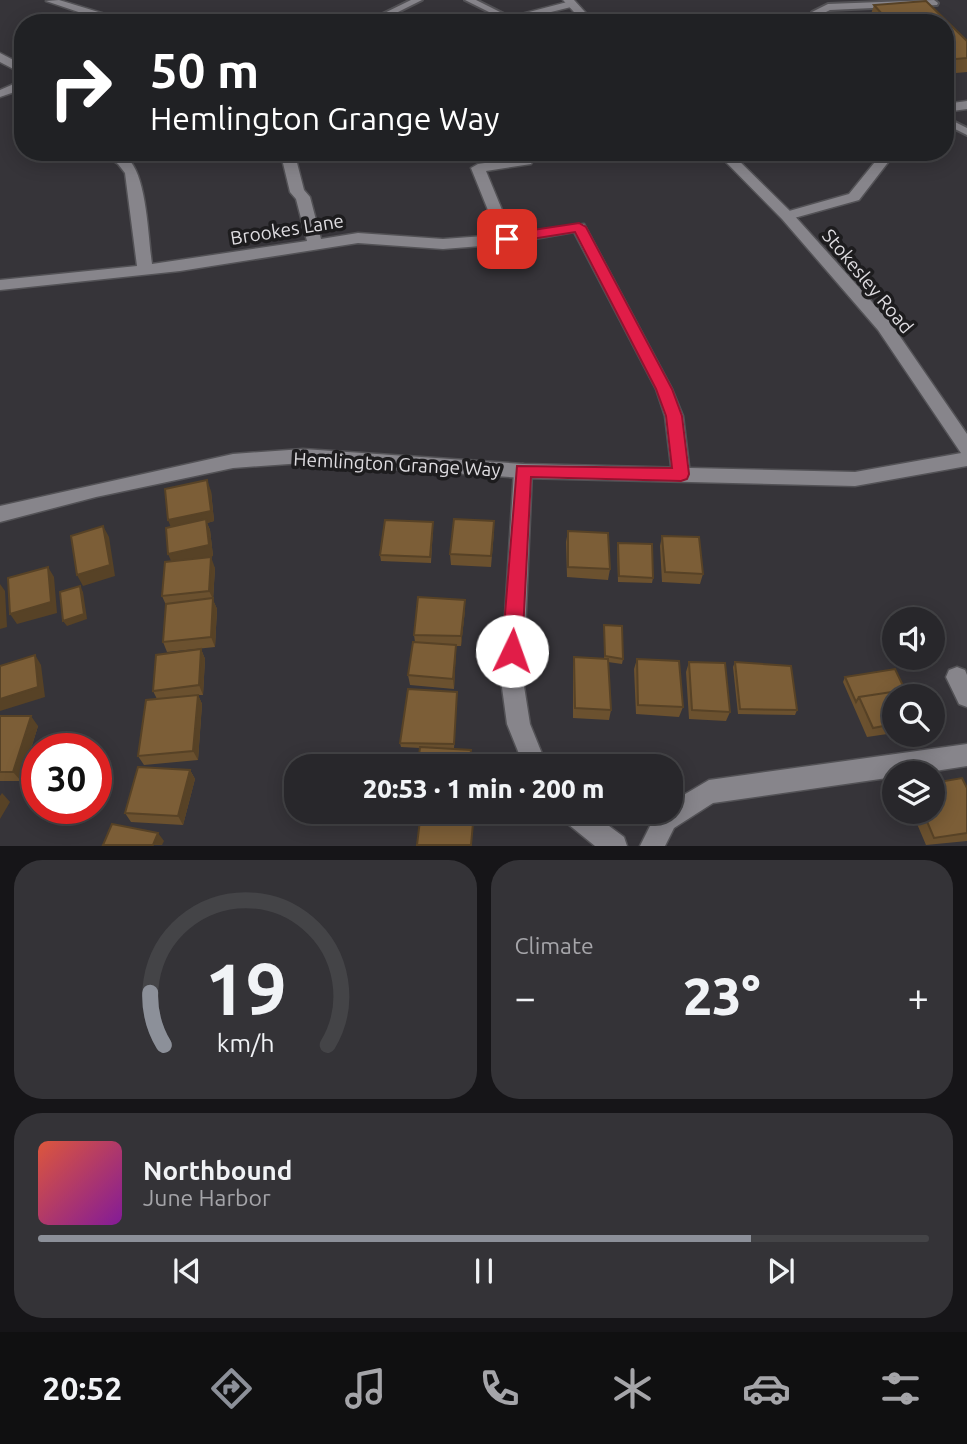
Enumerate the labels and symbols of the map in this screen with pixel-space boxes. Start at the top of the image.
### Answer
street label: Brookes Lane [229,209,345,249]
pin [477,209,537,269]
street label: Stokesley Road [818,224,918,338]
street label: Hemlington Grange Way [293,448,501,480]
position arrow [475,614,549,688]
speed limit sign: 30 [21,733,112,824]

